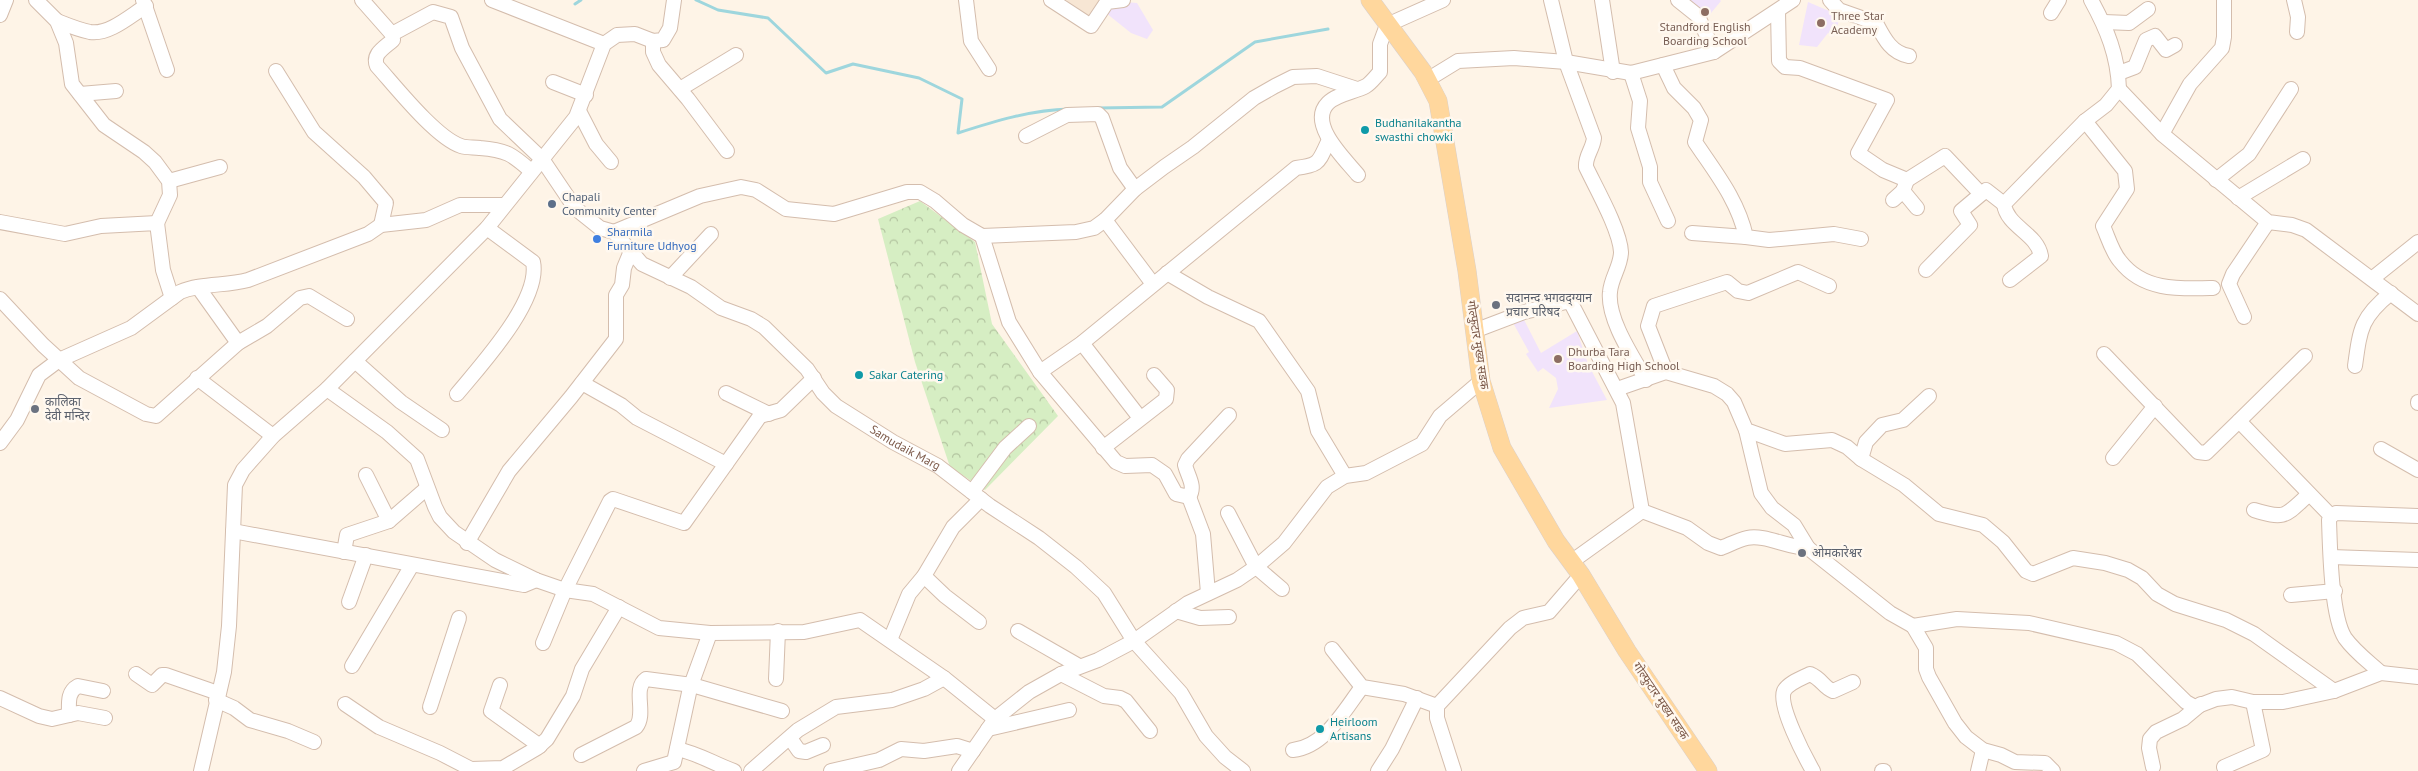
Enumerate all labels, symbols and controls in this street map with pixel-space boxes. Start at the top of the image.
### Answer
marker: Standford English Boarding School [1699,6,1711,18]
place label: Three Star Academy [1831,8,1884,37]
marker: Three Star Academy [1815,17,1827,29]
place label: Standford English Boarding School [1659,19,1751,48]
place label: Budhanilakantha swasthi chowki [1375,115,1462,144]
marker: Budhanilakantha swasthi chowki [1359,124,1371,136]
place label: Chapali Community Center [562,189,656,218]
marker: Chapali Community Center [546,198,558,210]
place label: Sharmila Furniture Udhyog [607,224,697,253]
marker: Sharmila Furniture Udhyog [591,233,603,245]
place label: सदानन्द भगवद्ग्यान प्रचार परिषद [1506,290,1592,319]
street label: गोल्फुटार मुख्य सडक [1463,299,1493,391]
marker: सदानन्द भगवद्ग्यान प्रचार परिषद [1490,299,1502,311]
place label: Dhurba Tara Boarding High School [1568,344,1680,373]
marker: Dhurba Tara Boarding High School [1552,353,1564,365]
place label: Sakar Catering [869,367,943,382]
marker: Sakar Catering [853,369,865,381]
place label: कालिका देवी मन्दिर [45,394,91,423]
marker: कालिका देवी मन्दिर [29,403,41,415]
street label: Samudaik Marg [867,421,943,473]
place label: ओमकारेश्वर [1812,545,1863,560]
marker: ओमकारेश्वर [1796,547,1808,559]
street label: गोल्फुटार मुख्य सडक [1629,659,1693,743]
place label: Heirloom Artisans [1330,714,1378,743]
marker: Heirloom Artisans [1314,723,1326,735]

